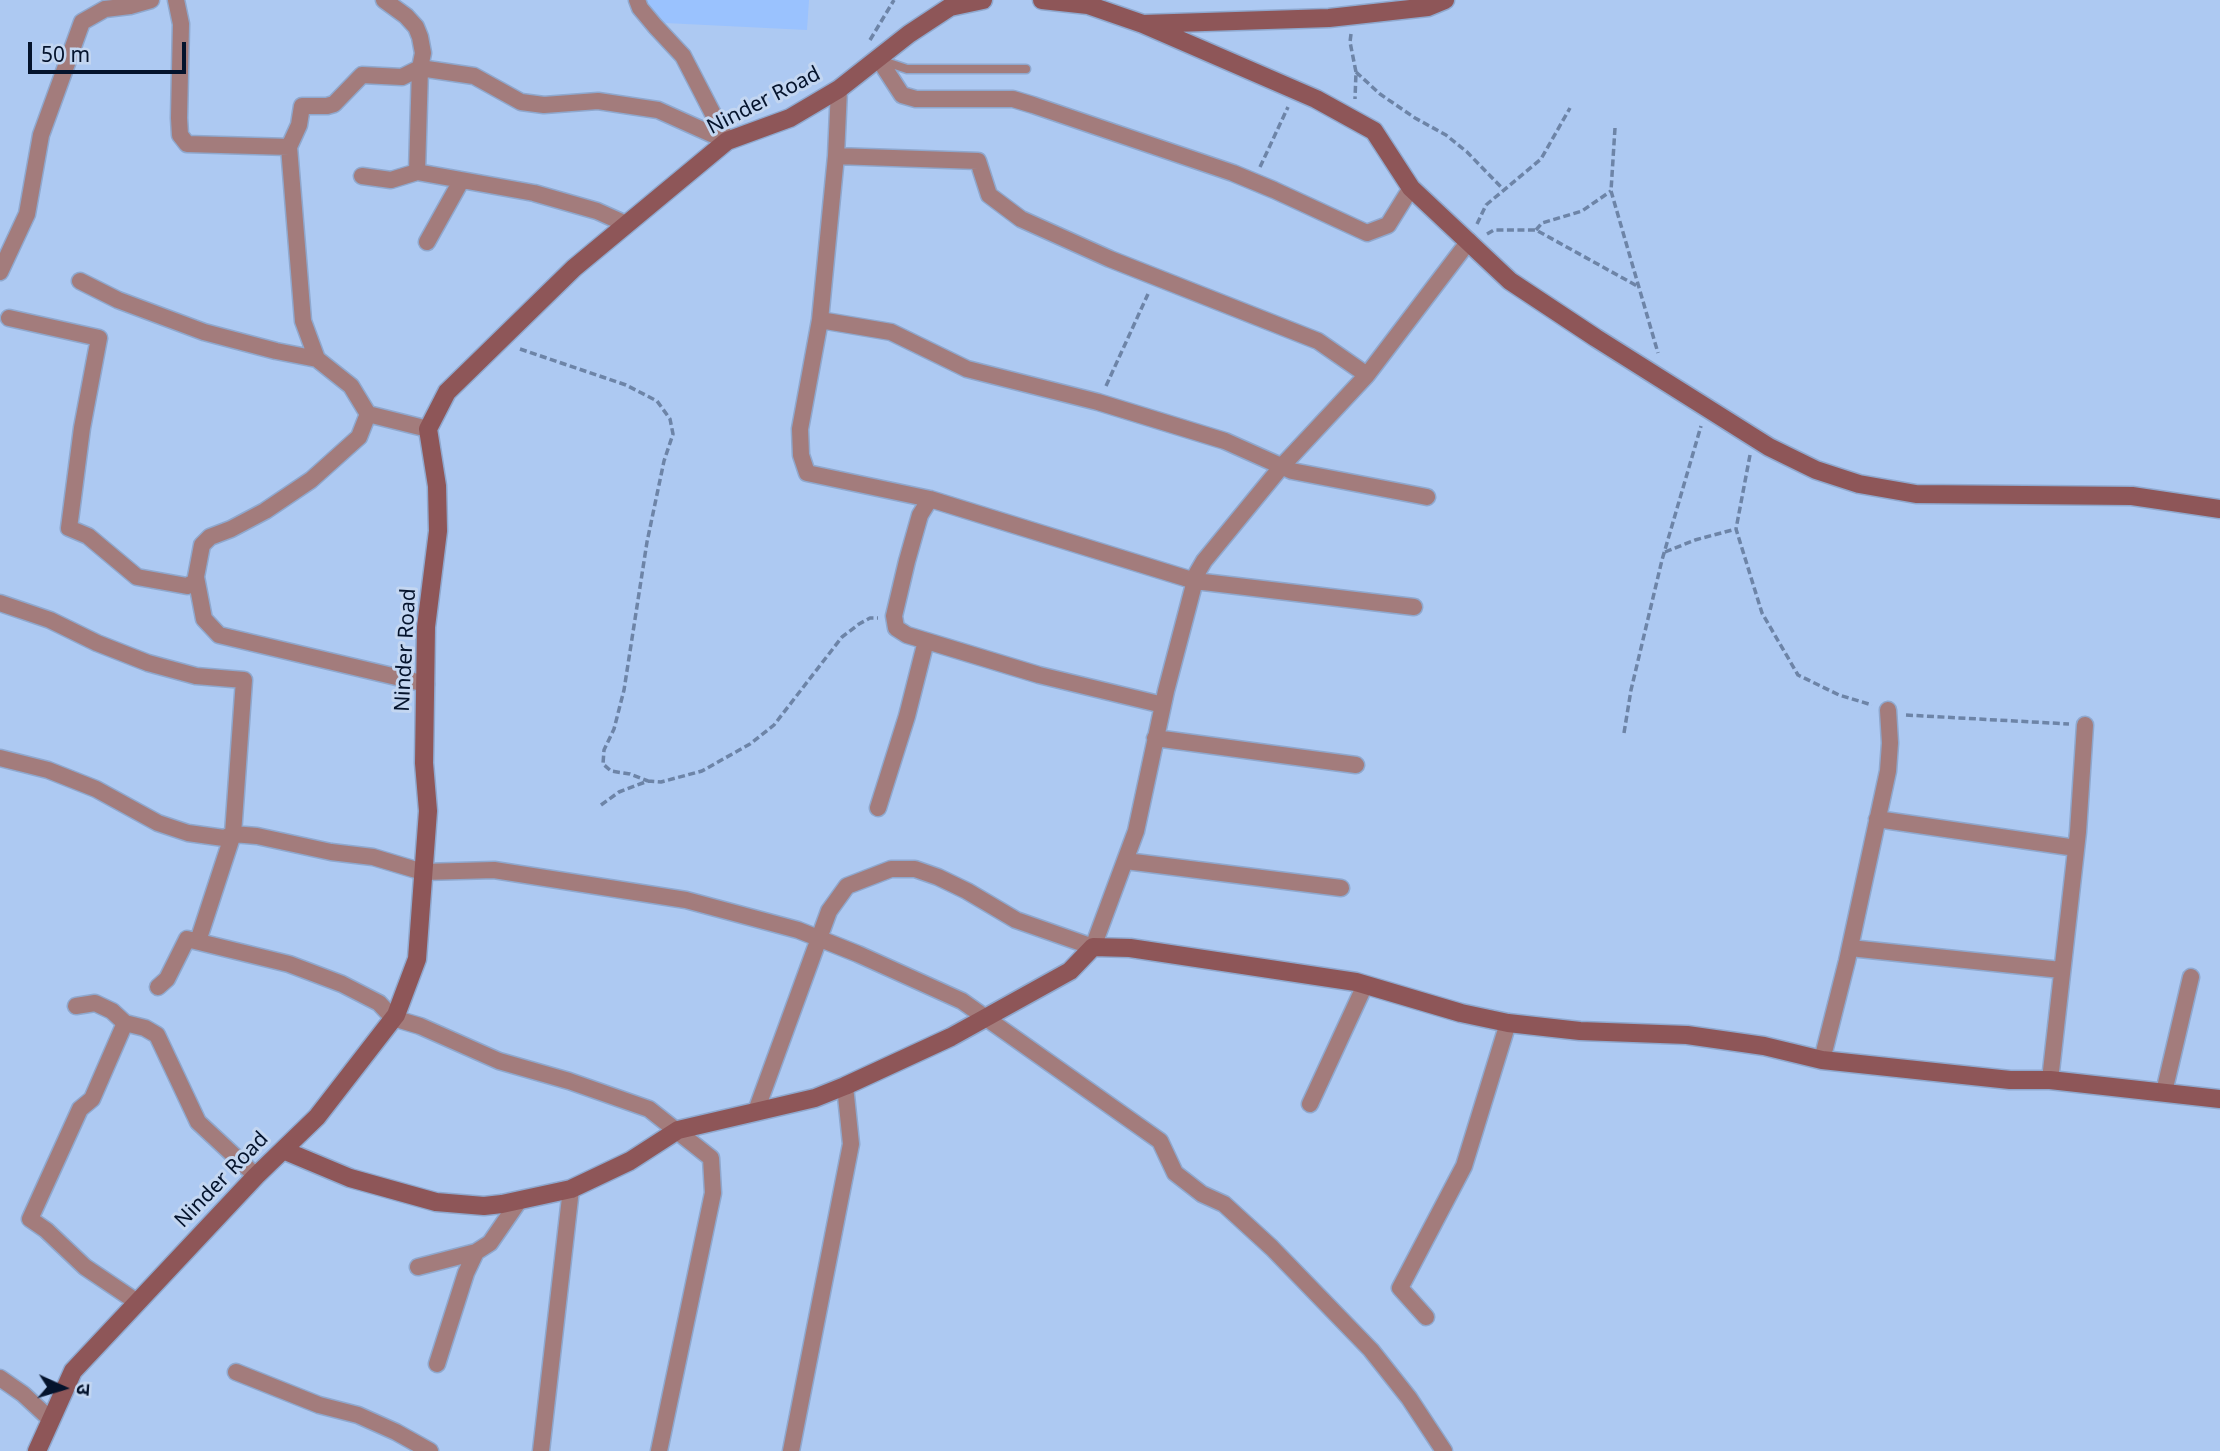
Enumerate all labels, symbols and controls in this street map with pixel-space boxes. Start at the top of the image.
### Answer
scale bar [32,28,189,72]
text: 50 m [41,40,90,68]
street label: Ninder Road [703,62,825,140]
street label: Ninder Road [390,588,422,712]
street label: Ninder Road [170,1127,274,1233]
north arrow [28,1353,98,1423]
text: उ [71,1383,97,1396]

